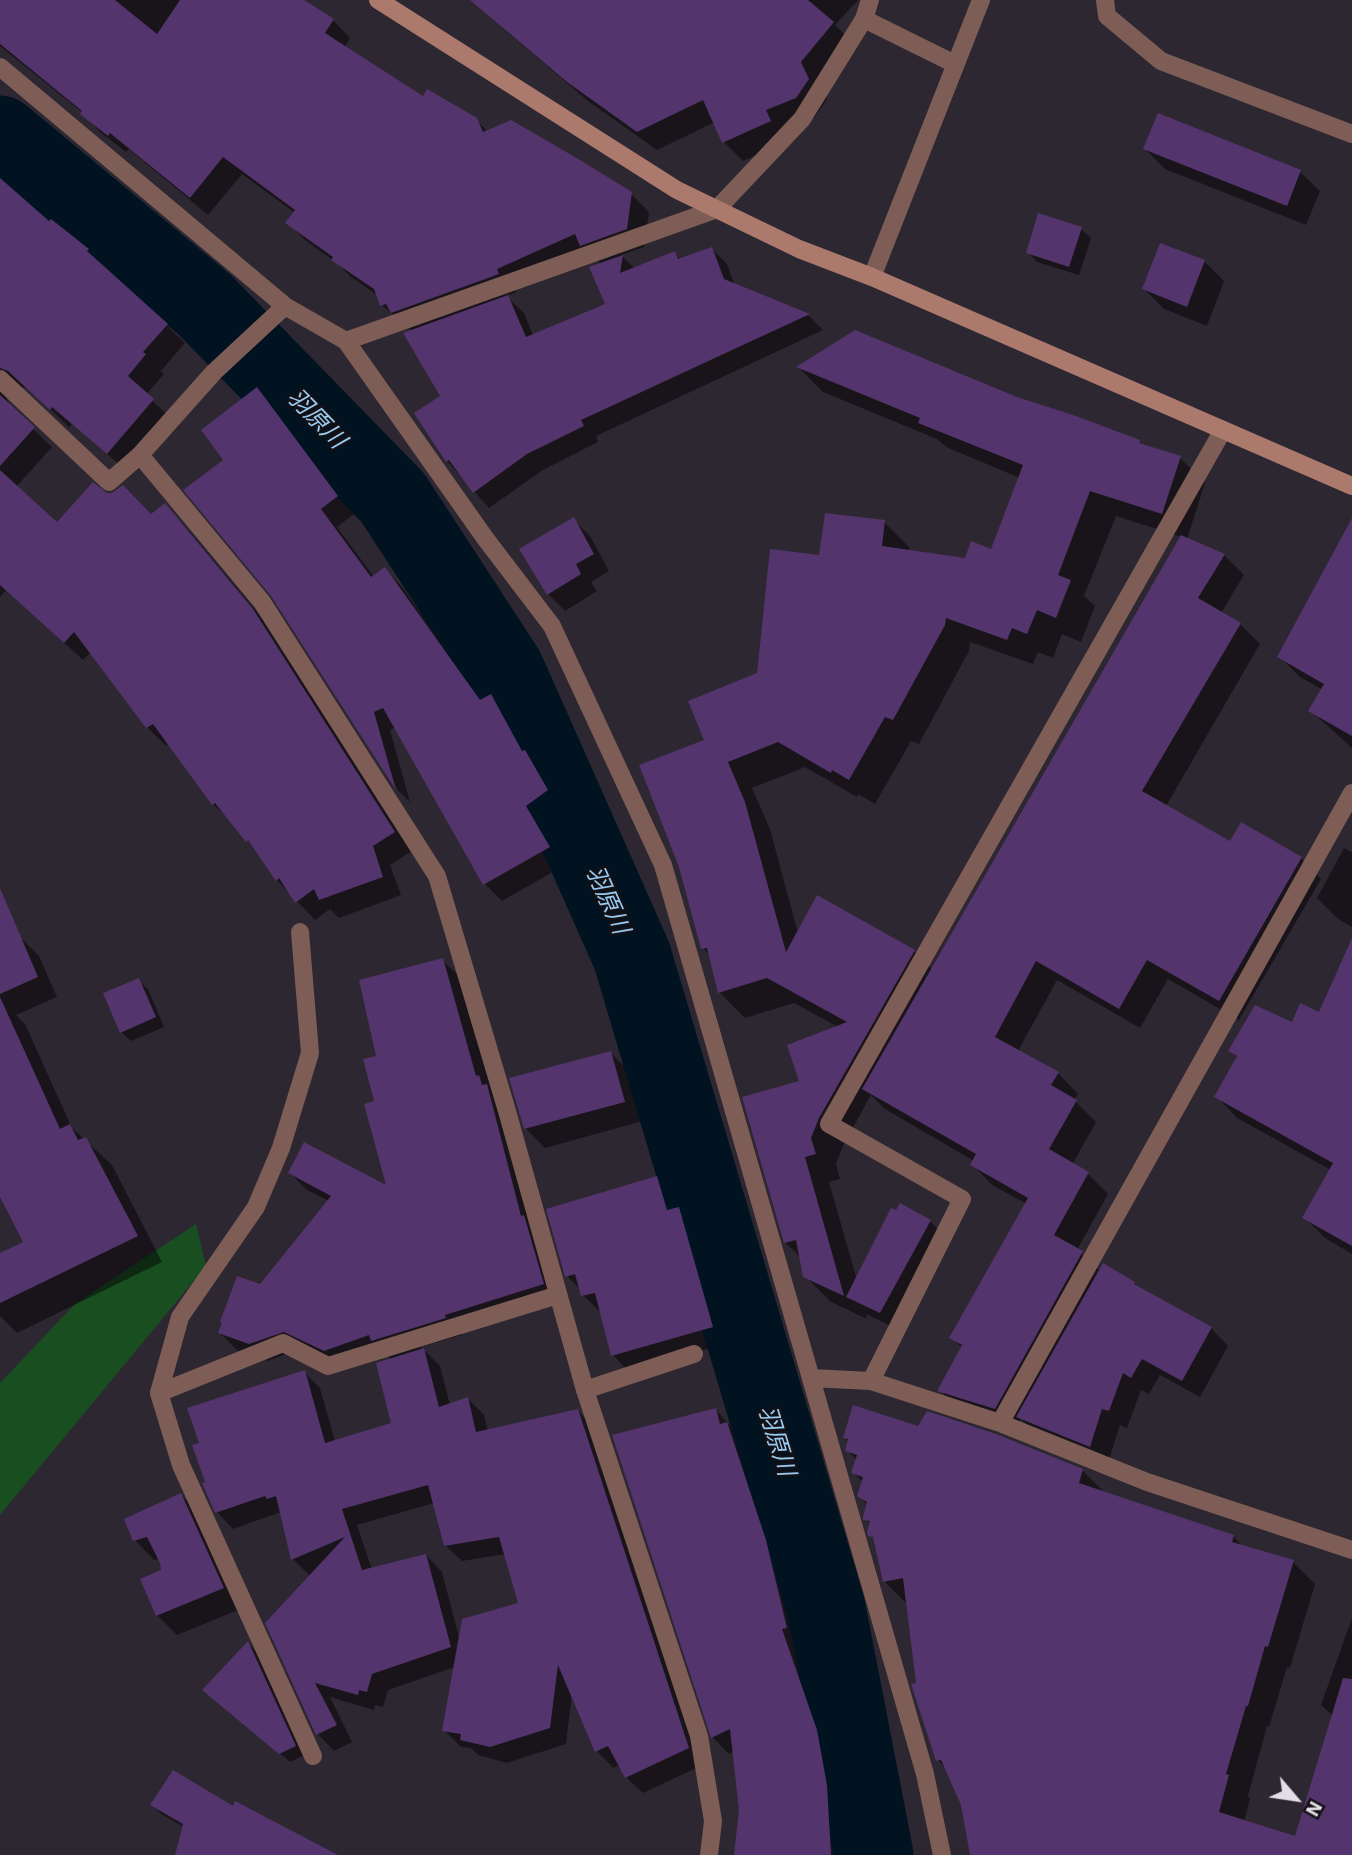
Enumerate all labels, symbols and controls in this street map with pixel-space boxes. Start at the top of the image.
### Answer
water label: 羽原川 [281,383,351,455]
water label: 羽原川 [579,861,635,939]
water label: 羽原川 [752,1402,800,1480]
north arrow [1261,1764,1331,1834]
text: N [1301,1797,1328,1821]

